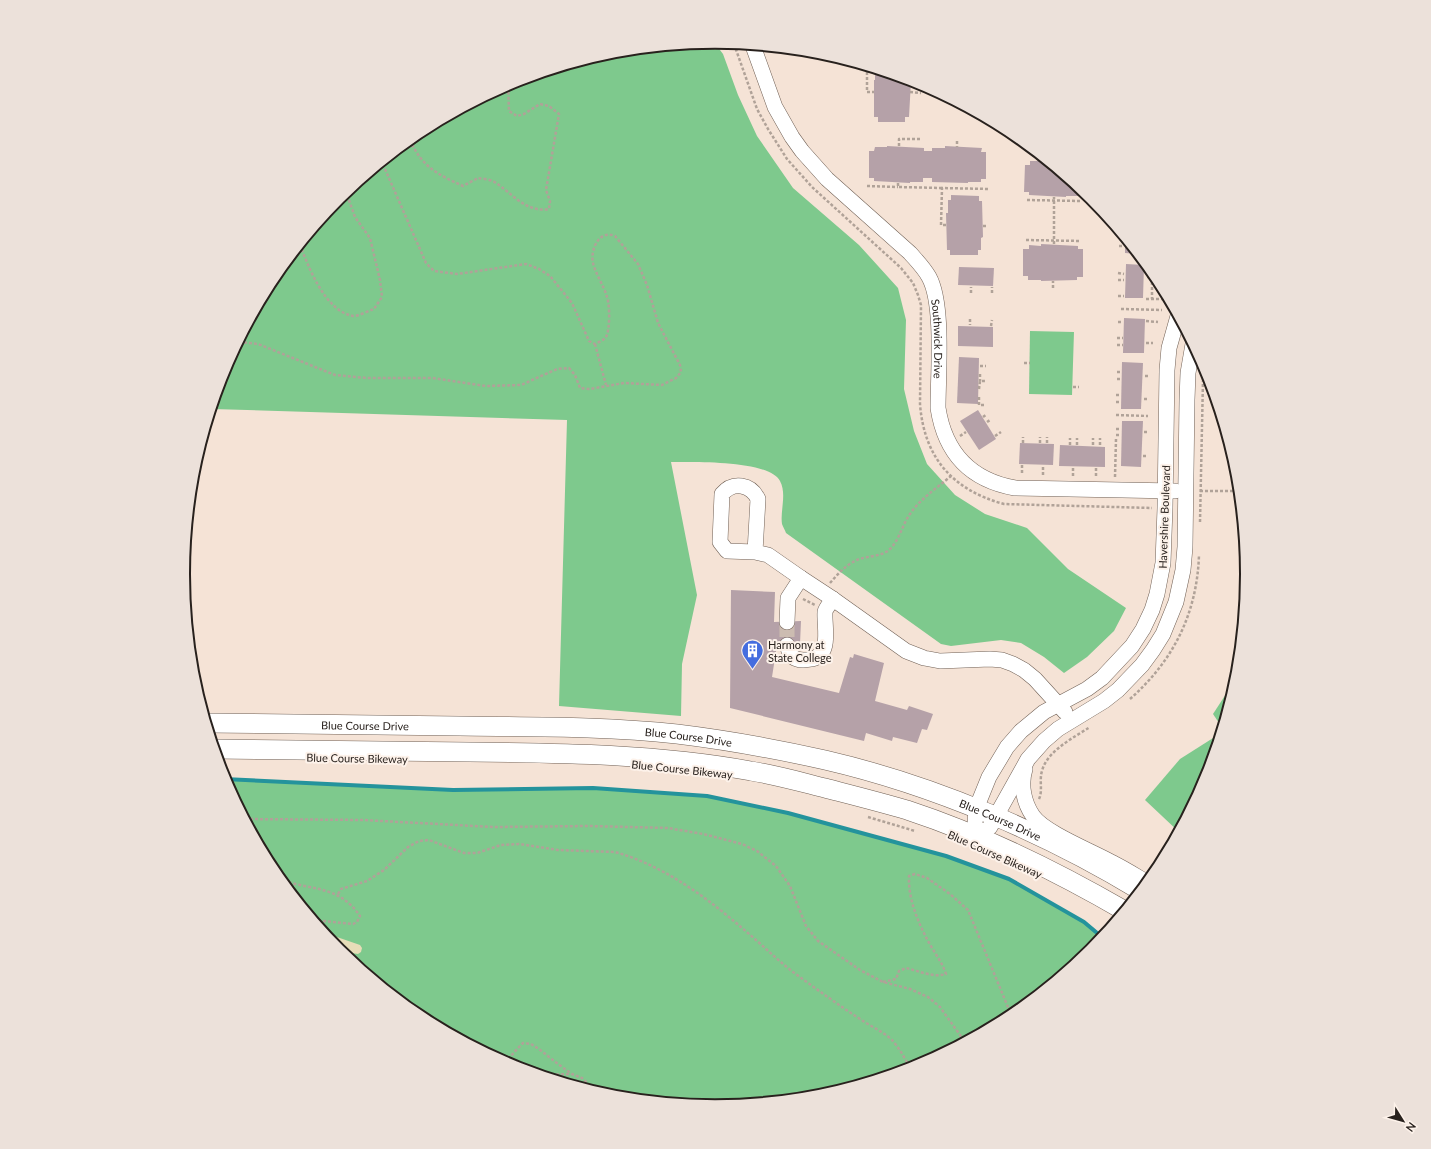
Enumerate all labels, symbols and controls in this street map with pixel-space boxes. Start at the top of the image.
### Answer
street label: Southwick Drive [930,298,946,379]
street label: Havershire Boulevard [1156,465,1172,569]
building icon: Harmony at State College [739,637,765,670]
place label: Harmony at State College [768,638,832,664]
street label: Blue Course Drive [321,718,409,732]
street label: Blue Course Drive [645,725,733,748]
street label: Blue Course Bikeway [306,751,408,765]
street label: Blue Course Bikeway [631,757,734,781]
street label: Blue Course Drive [958,796,1044,843]
street label: Blue Course Bikeway [946,827,1044,881]
north arrow [1383,1101,1423,1141]
text: N [1404,1120,1419,1135]

